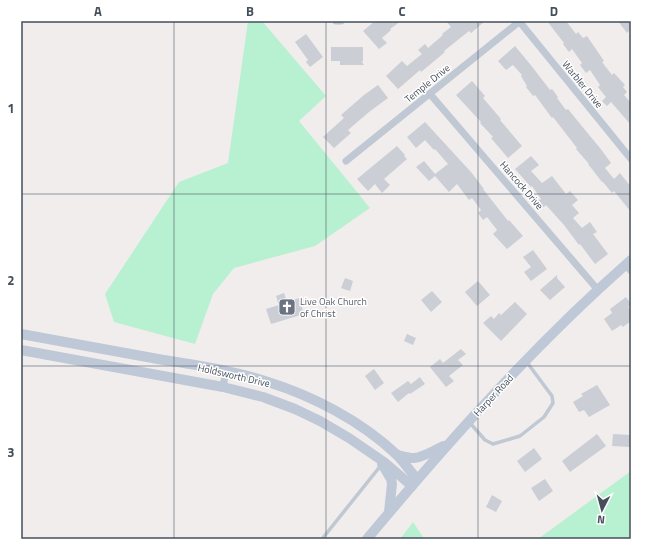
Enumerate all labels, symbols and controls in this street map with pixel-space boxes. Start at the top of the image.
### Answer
text: A [94,1,102,21]
text: B [246,1,254,21]
text: C [398,1,406,21]
text: D [550,1,558,21]
street label: Warbler Drive [559,57,606,111]
street label: Temple Drive [401,60,453,106]
text: 1 [7,98,15,118]
street label: Hancock Drive [496,158,547,213]
text: 2 [7,270,15,290]
place label: Live Oak Church of Christ [300,294,367,321]
church icon: Live Oak Church of Christ [277,297,297,317]
street label: Holdsworth Drive [196,360,271,391]
street label: Harper Road [470,371,517,420]
text: 3 [7,442,15,462]
north arrow [582,490,622,530]
text: N [596,512,606,528]

